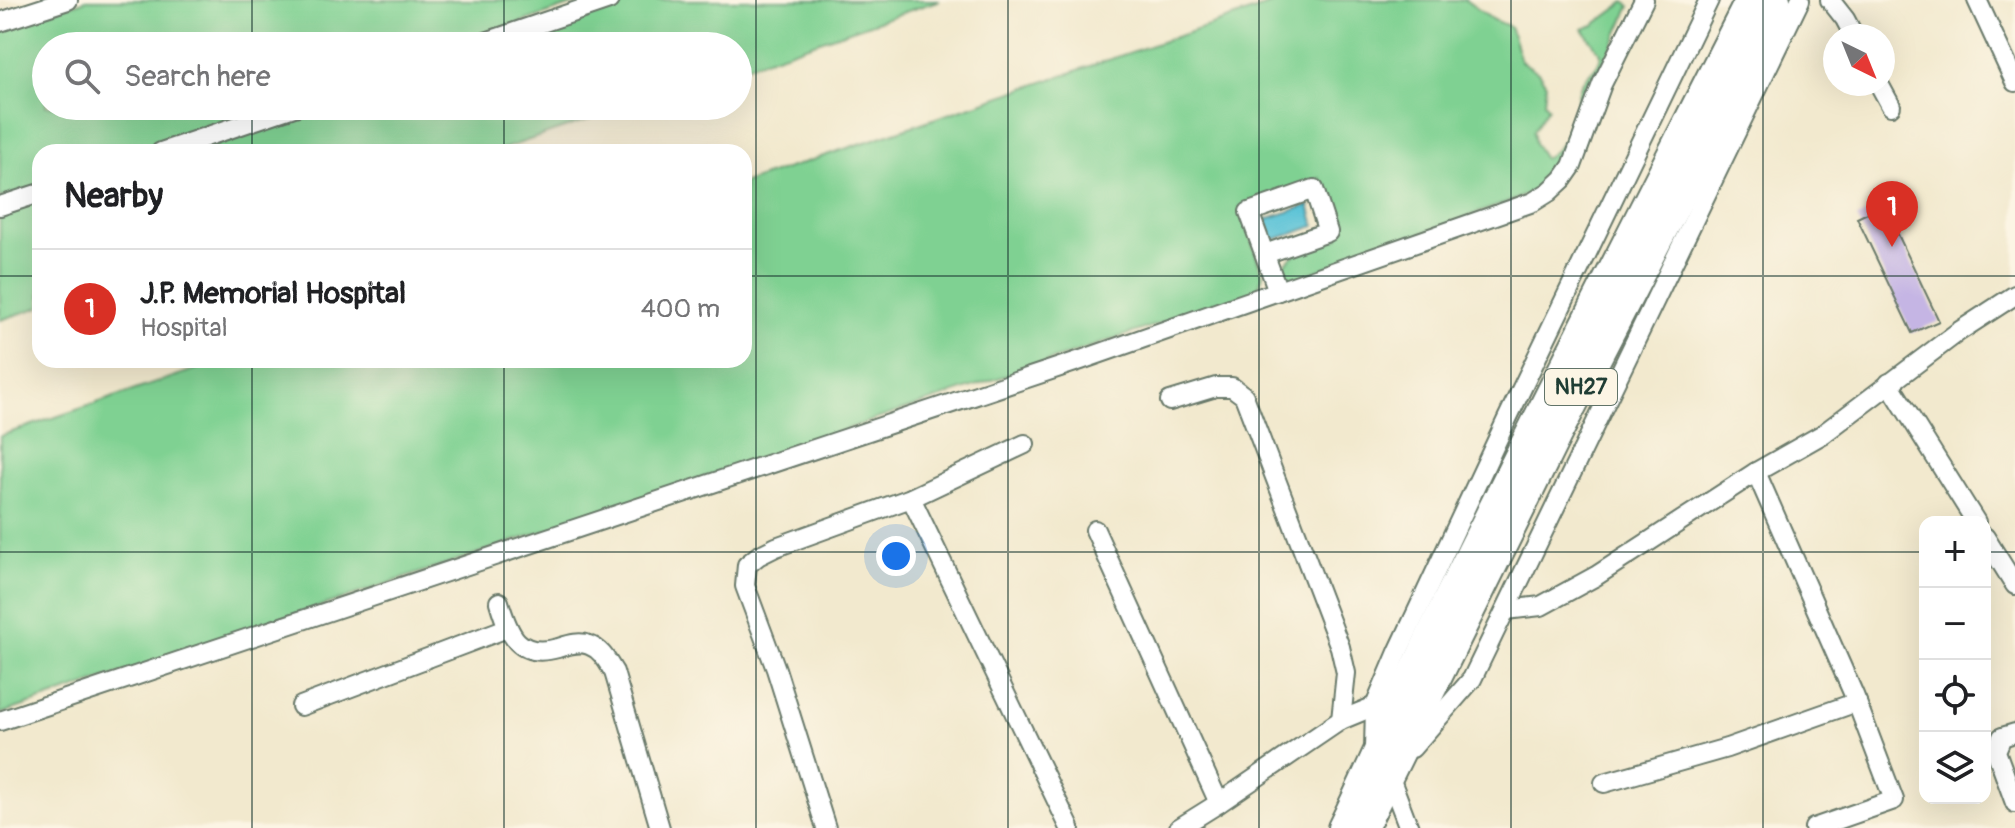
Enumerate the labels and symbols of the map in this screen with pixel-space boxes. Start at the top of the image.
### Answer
north arrow [1823,24,1895,96]
pin: 1 [1866,181,1918,247]
road number: NH27 [1545,369,1617,405]
your location [876,536,916,576]

